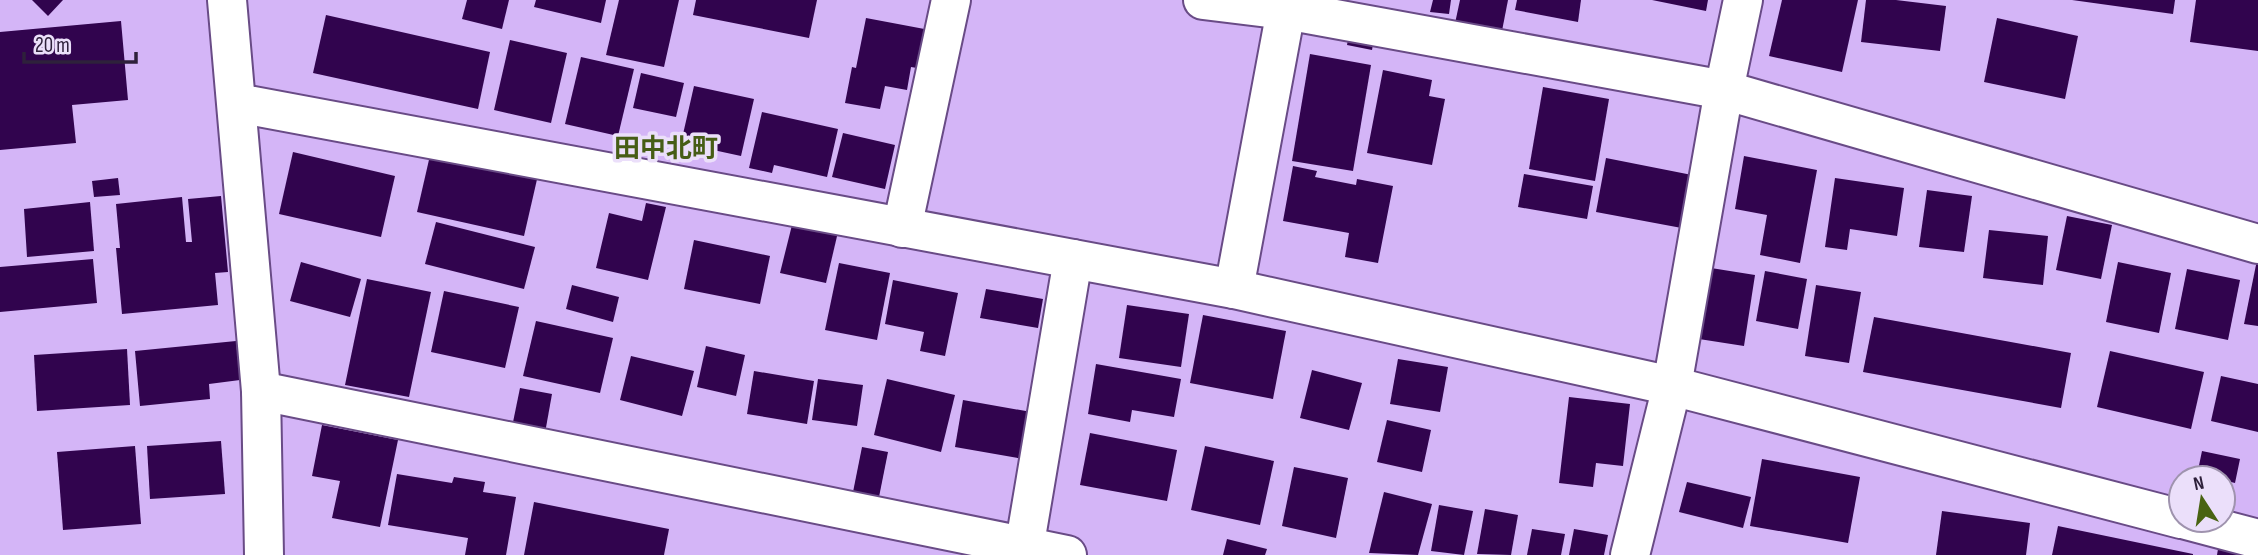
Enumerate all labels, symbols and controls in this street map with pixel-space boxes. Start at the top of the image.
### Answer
scale bar [24,21,136,65]
text: 20 m [35,33,70,58]
district label: 田中北町 [614,134,718,165]
north arrow [2167,464,2237,534]
text: N [2191,472,2206,496]

